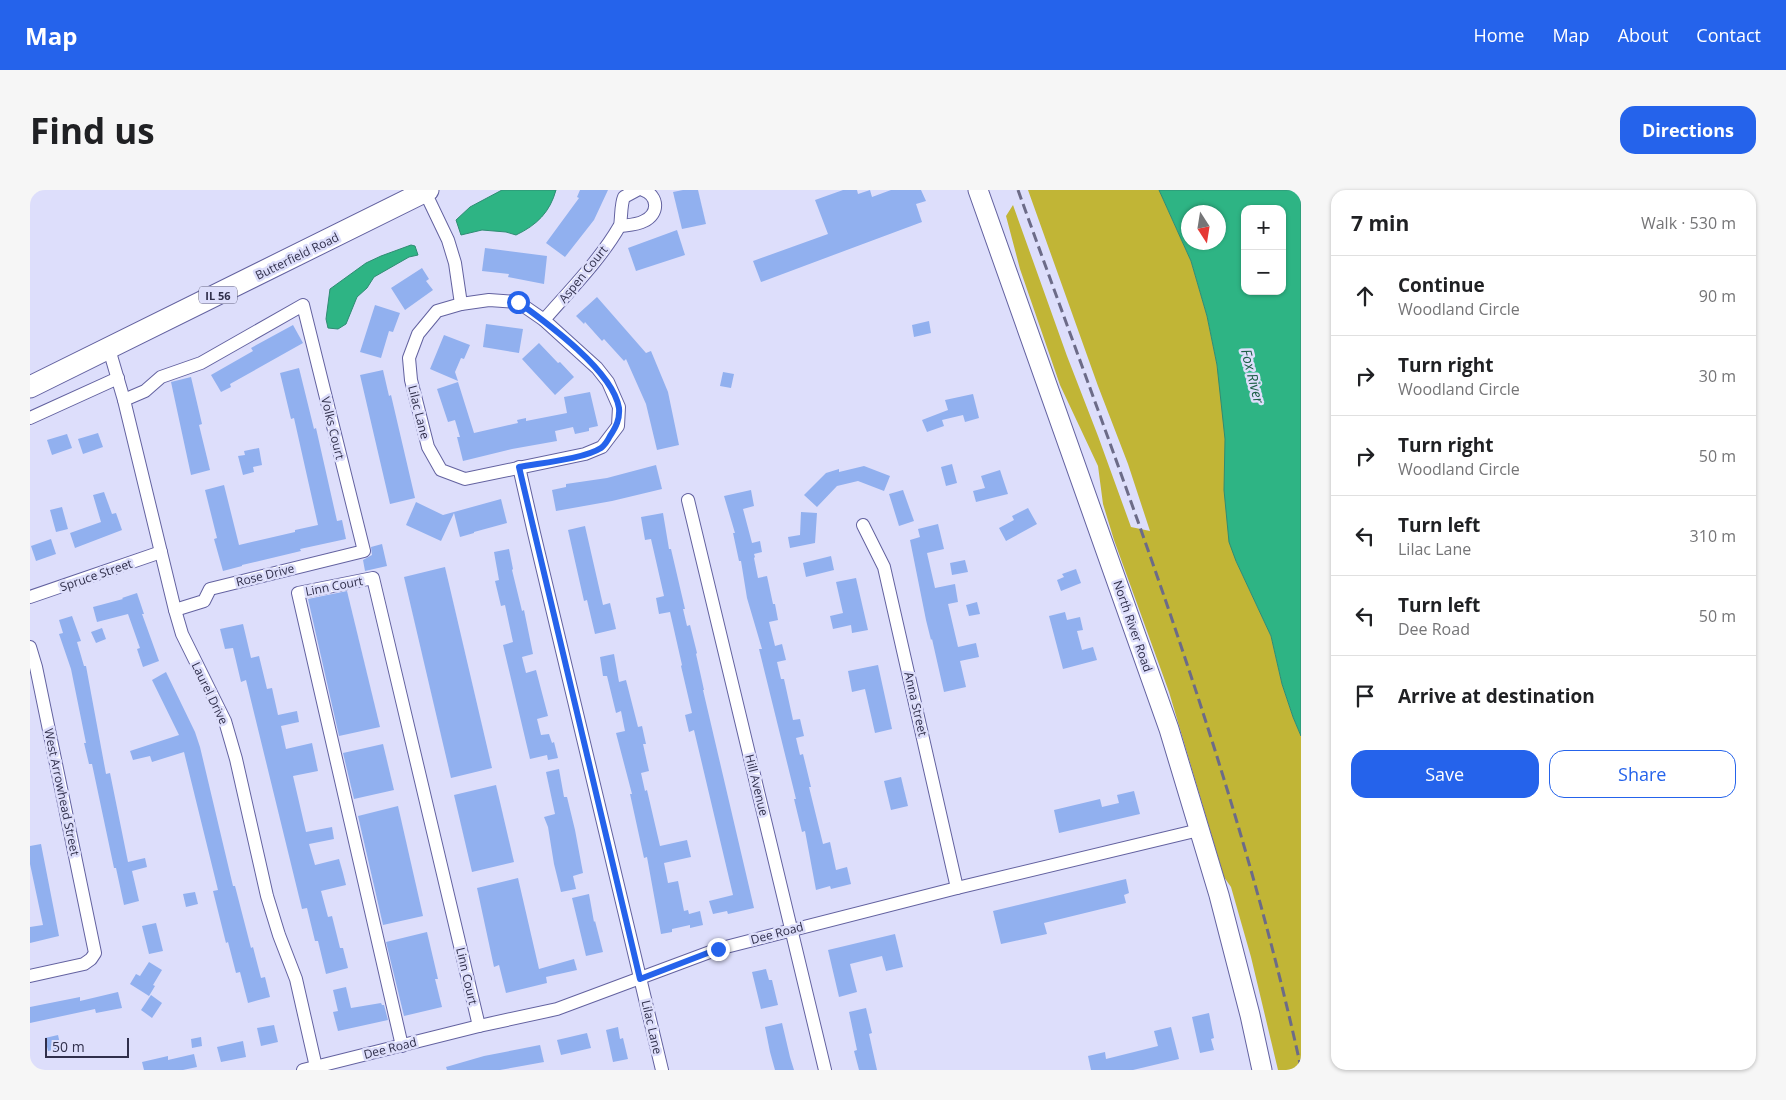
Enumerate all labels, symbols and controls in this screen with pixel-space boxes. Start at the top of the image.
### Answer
text: Map [25,19,77,52]
text: Home [1474,23,1524,47]
text: Map [1552,23,1590,47]
text: About [1618,23,1668,47]
text: Contact [1696,23,1761,47]
button: Directions [1620,106,1756,154]
text: Find us [30,107,155,154]
north arrow [1181,205,1226,250]
map controls [1241,205,1286,295]
button: + [1241,205,1286,250]
text: 7 min [1351,209,1409,237]
text: Walk · 530 m [1641,212,1736,234]
street label: Butterfield Road [252,228,342,284]
street label: Aspen Court [555,242,611,306]
button: − [1241,250,1286,295]
text: Continue [1398,272,1485,298]
icon: ahead [1351,282,1379,310]
text: 90 m [1699,285,1736,307]
road number: IL 56 [199,286,237,304]
route start [507,291,530,314]
text: Woodland Circle [1398,298,1520,320]
water label: Fox River [1237,347,1269,406]
text: Turn right [1398,352,1493,378]
icon: right [1351,362,1379,390]
text: 30 m [1699,365,1736,387]
text: Woodland Circle [1398,378,1520,400]
street label: Lilac Lane [404,383,434,441]
street label: Volks Court [317,395,349,461]
text: Turn right [1398,432,1493,458]
icon: right [1351,442,1379,470]
text: 50 m [1699,445,1736,467]
text: Woodland Circle [1398,458,1520,480]
text: Turn left [1398,512,1480,538]
icon: left [1351,522,1379,550]
text: 310 m [1690,525,1736,547]
text: Lilac Lane [1398,538,1471,560]
street label: Spruce Street [58,555,134,595]
street label: Rose Drive [234,559,296,590]
street label: Linn Court [304,572,364,600]
street label: North River Road [1109,578,1157,674]
text: Turn left [1398,592,1480,618]
icon: left [1351,602,1379,630]
text: 50 m [1699,605,1736,627]
text: Dee Road [1398,618,1470,640]
street label: Laurel Drive [188,659,233,727]
street label: Anna Street [900,670,932,738]
icon: arrive [1351,682,1379,710]
text: Arrive at destination [1398,683,1595,709]
street label: West Arrowhead Street [40,727,84,857]
button: Save [1351,750,1539,798]
button: Share [1549,750,1736,798]
street label: Hill Avenue [741,752,773,818]
street label: Dee Road [749,918,805,948]
route end [707,938,730,961]
street label: Linn Court [452,946,482,1006]
street label: Lilac Lane [638,998,667,1056]
street label: Dee Road [362,1033,418,1063]
scale bar [45,1035,129,1058]
text: 50 m [52,1037,85,1056]

